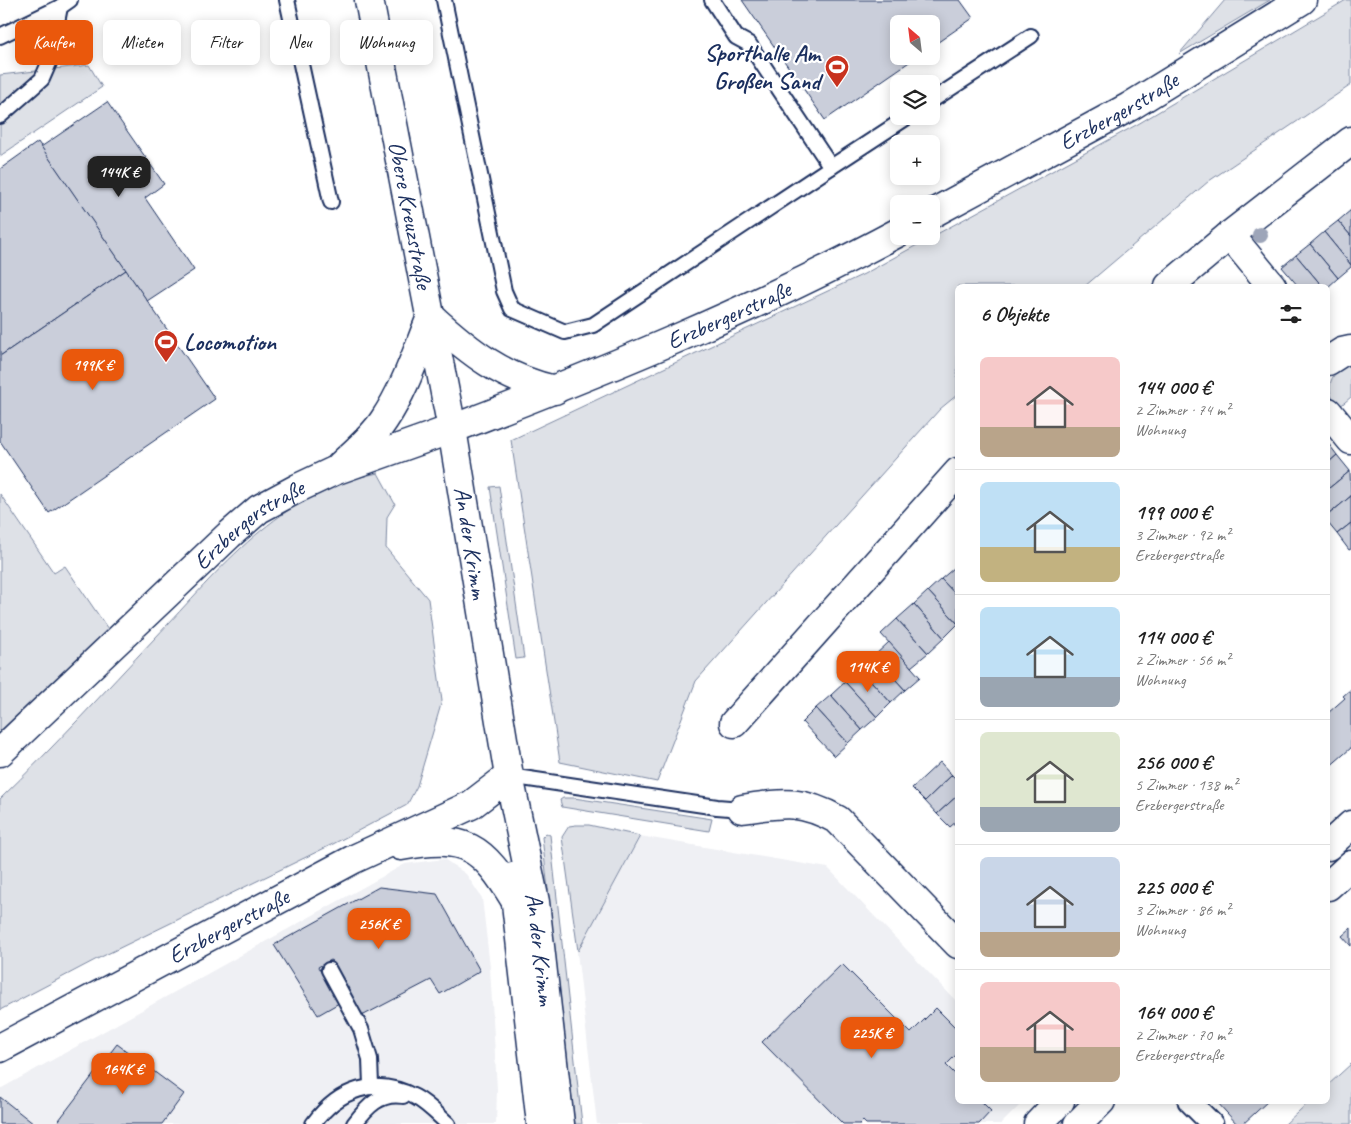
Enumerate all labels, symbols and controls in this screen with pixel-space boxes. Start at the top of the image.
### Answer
north arrow [890,15,940,65]
map controls [890,15,940,245]
chip: Kaufen [15,20,93,65]
chip: Mieten [103,20,181,65]
chip: Filter [191,20,260,65]
chip: Neu [270,20,330,65]
chip: Wohnung [340,20,433,65]
place label: Sporthalle Am Großen Sand [704,38,824,96]
sports icon: Sporthalle Am Großen Sand [824,54,850,88]
street label: Erzbergerstraße [1054,64,1186,157]
button: layers [890,75,940,125]
button: + [890,135,940,185]
street label: Obere Kreuzstraße [382,139,440,294]
pin: 144K € [78,156,160,198]
text: 144K € [99,162,139,182]
button: − [890,195,940,245]
street label: Erzbergerstraße [662,273,798,356]
icon: filters [1277,300,1305,328]
text: 6 Objekte [980,301,1048,327]
place label: Locomotion [184,327,277,357]
sports icon: Locomotion [153,329,179,363]
pin: 199K € [52,348,134,391]
text: 199K € [73,355,113,375]
text: 144 000 € [1135,374,1211,400]
icon: home [1020,377,1080,437]
text: 2 Zimmer · 74 m² [1135,400,1230,420]
text: Wohnung [1135,420,1186,440]
street label: Erzbergerstraße [187,471,311,576]
street label: An der Krimm [447,485,495,602]
text: 199 000 € [1135,499,1211,525]
icon: home [1020,502,1080,562]
text: 3 Zimmer · 92 m² [1135,525,1230,545]
text: Erzbergerstraße [1135,545,1223,565]
text: 114 000 € [1135,624,1211,650]
icon: home [1020,627,1080,687]
pin: 114K € [827,650,909,693]
text: 2 Zimmer · 56 m² [1135,650,1230,670]
text: 114K € [848,657,888,677]
text: Wohnung [1135,670,1186,690]
text: 256 000 € [1135,749,1211,775]
icon: home [1020,752,1080,812]
text: 5 Zimmer · 138 m² [1135,775,1237,795]
text: Erzbergerstraße [1135,795,1223,815]
text: 225 000 € [1135,874,1211,900]
icon: home [1020,877,1080,937]
street label: Erzbergerstraße [163,880,296,971]
street label: An der Krimm [518,890,562,1008]
text: 3 Zimmer · 86 m² [1135,900,1230,920]
pin: 256K € [338,908,420,950]
text: 256K € [359,914,399,934]
text: Wohnung [1135,920,1186,940]
text: 164 000 € [1135,999,1212,1025]
icon: home [1020,1002,1080,1062]
pin: 225K € [831,1016,913,1059]
text: 225K € [852,1023,892,1043]
text: 2 Zimmer · 70 m² [1135,1025,1230,1045]
text: Erzbergerstraße [1135,1045,1223,1065]
pin: 164K € [82,1052,164,1095]
text: 164K € [102,1059,144,1079]

